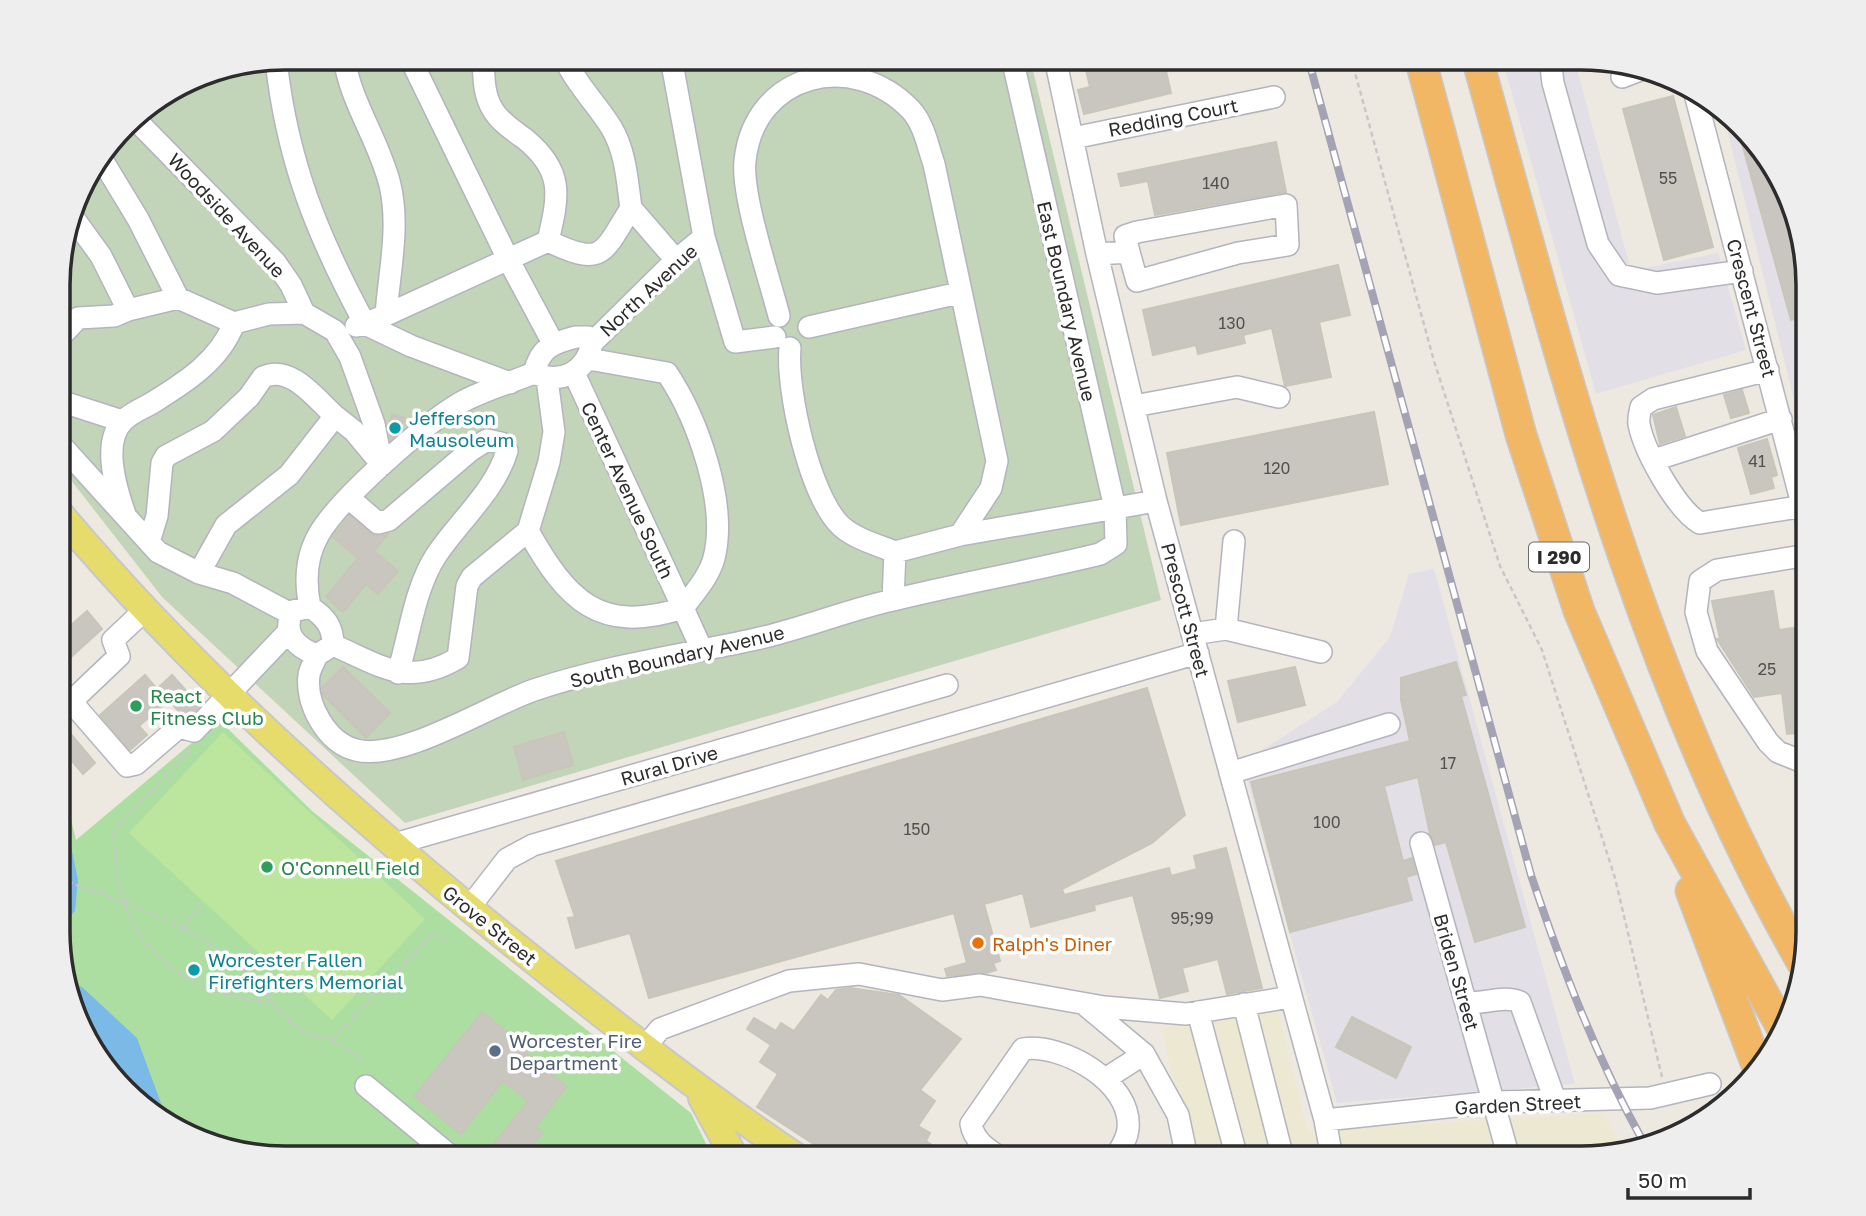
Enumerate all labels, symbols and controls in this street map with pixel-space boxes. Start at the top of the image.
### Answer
street label: Redding Court [1106,93,1240,141]
street label: Woodside Avenue [163,148,291,282]
house number: 55 [1659,168,1677,188]
house number: 140 [1202,173,1230,193]
street label: East Boundary Avenue [1033,199,1101,403]
street label: Crescent Street [1722,236,1782,380]
street label: North Avenue [595,239,701,341]
house number: 130 [1218,313,1246,333]
street label: Center Avenue South [577,398,679,582]
place label: Jefferson Mausoleum [409,406,514,451]
marker: Jefferson Mausoleum [387,420,403,436]
house number: 41 [1748,451,1766,471]
house number: 120 [1264,458,1290,478]
street label: Prescott Street [1157,540,1215,680]
road number: I 290 [1529,542,1589,572]
street label: South Boundary Avenue [568,620,786,692]
house number: 25 [1758,659,1776,679]
place label: React Fitness Club [150,684,264,729]
marker: React Fitness Club [128,698,144,714]
street label: Rural Drive [618,740,720,790]
house number: 17 [1440,753,1456,773]
house number: 100 [1313,812,1341,832]
house number: 150 [904,819,930,839]
place label: O'Connell Field [281,856,420,879]
marker: O'Connell Field [259,859,275,875]
street label: Grove Street [439,880,541,970]
house number: 95;99 [1170,908,1214,928]
street label: Briden Street [1429,911,1485,1033]
place label: Ralph's Diner [992,932,1113,955]
marker: Ralph's Diner [970,935,986,951]
place label: Worcester Fallen Firefighters Memorial [208,948,403,993]
marker: Worcester Fallen Firefighters Memorial [186,962,202,978]
place label: Worcester Fire Department [509,1029,642,1074]
marker: Worcester Fire Department [487,1043,503,1059]
street label: Garden Street [1454,1089,1582,1119]
scale bar [1628,1156,1750,1200]
text: 50 m [1638,1167,1687,1193]

